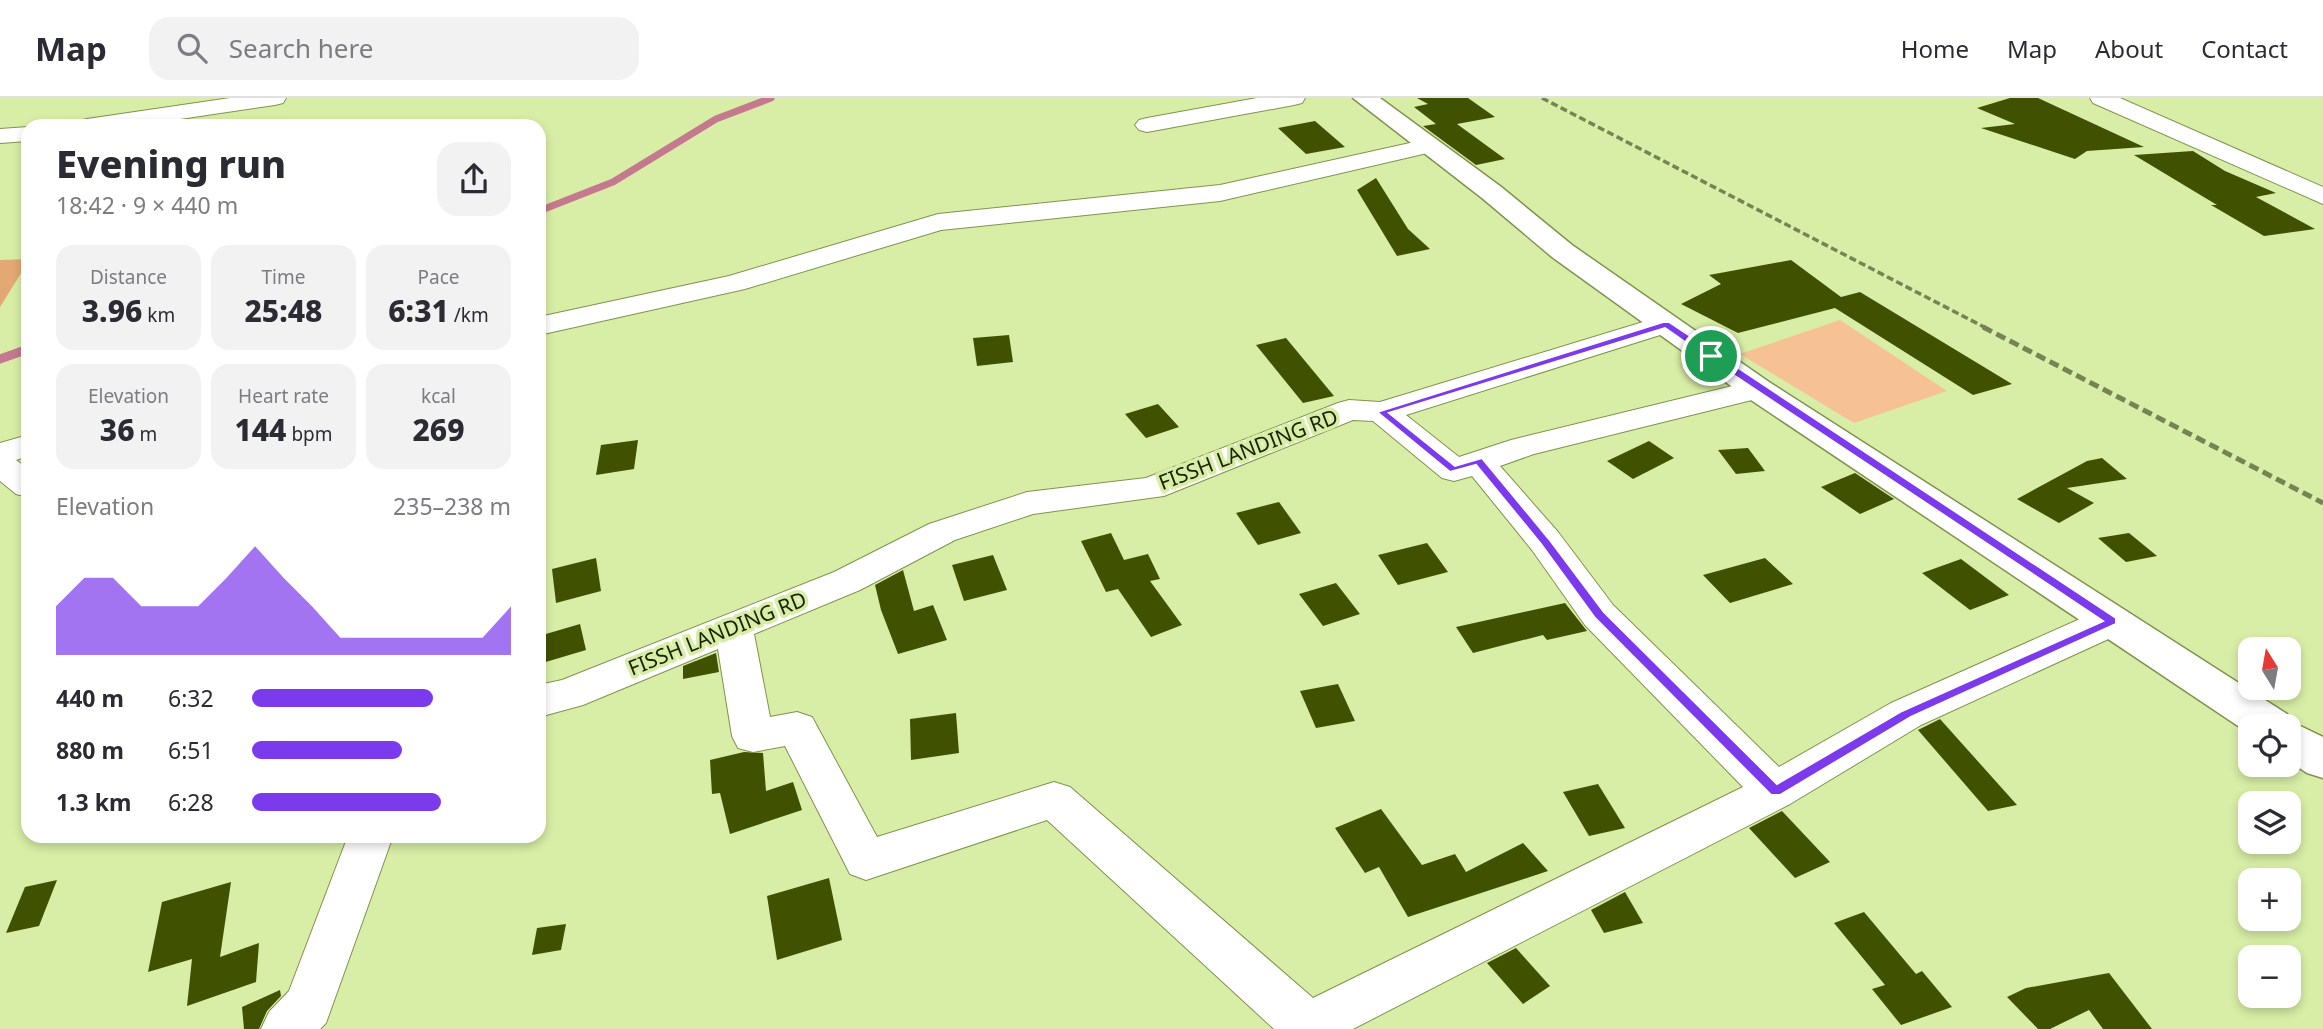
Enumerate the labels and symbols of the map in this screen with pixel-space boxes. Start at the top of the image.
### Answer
pin [1681,326,1741,386]
street label: FISSH LANDING RD [1154,402,1342,496]
street label: FISSH LANDING RD [624,584,810,682]
north arrow [2238,637,2301,700]

